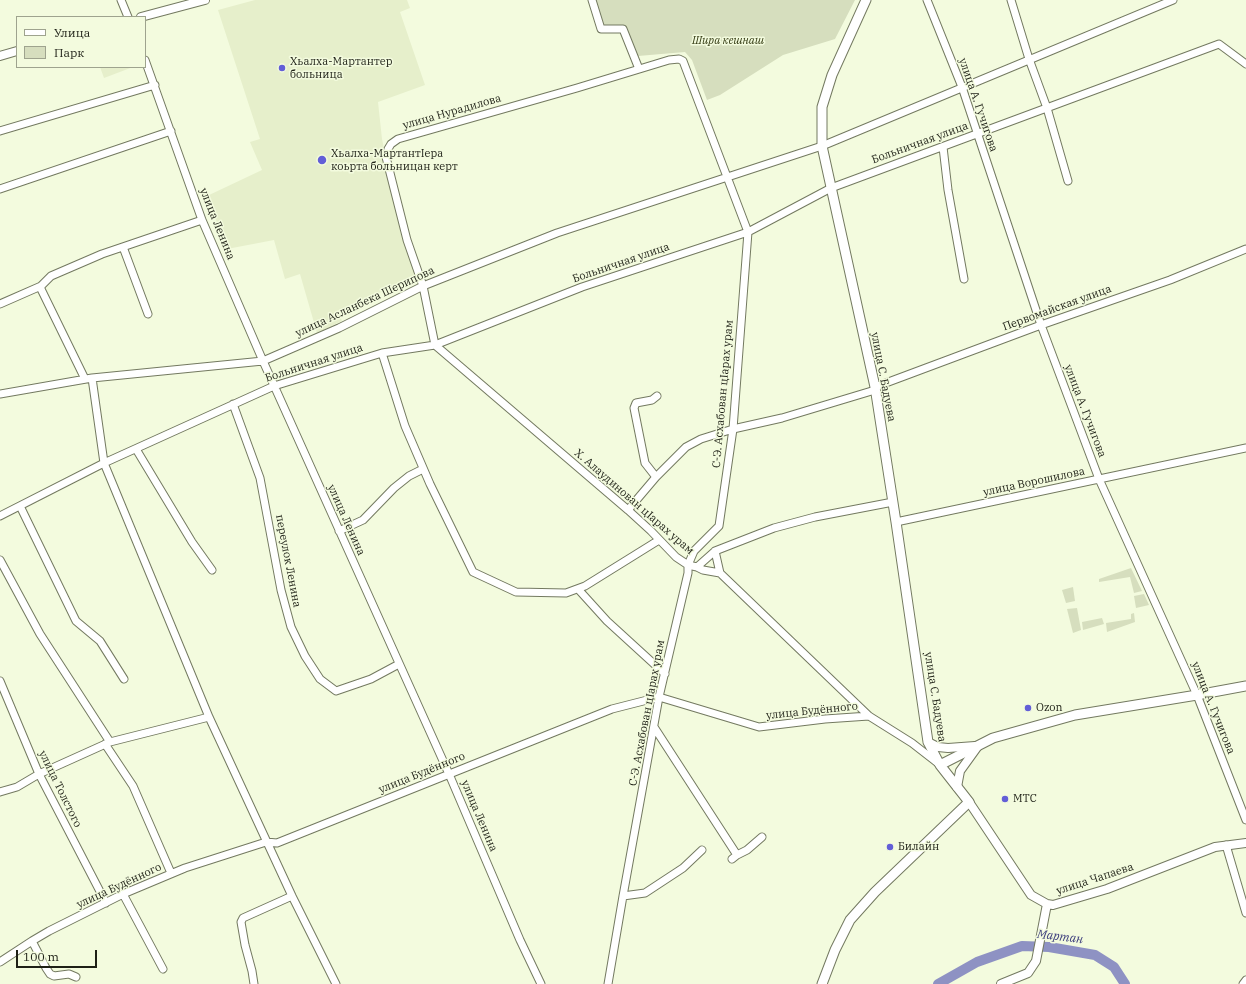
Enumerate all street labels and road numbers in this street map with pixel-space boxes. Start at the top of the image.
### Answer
street label: улица А. Гучигова [956,56,1000,154]
street label: улица Нурадилова [401,92,503,132]
street label: Больничная улица [870,119,970,167]
street label: улица Ленина [197,186,237,262]
street label: Больничная улица [571,240,671,286]
street label: улица Асланбека Шерипова [293,264,437,340]
street label: Первомайская улица [1001,282,1113,334]
street label: С-Э. Асхабован цIарах урам [710,319,736,469]
street label: улица С. Бадуева [868,331,898,423]
street label: Больничная улица [264,341,364,385]
street label: улица А. Гучигова [1061,363,1109,459]
street label: Х. Алаудинован цIарах урам [572,447,696,557]
street label: улица Ворошилова [982,465,1086,499]
street label: улица Ленина [324,482,368,558]
street label: переулок Ленина [273,513,303,609]
street label: С-Э. Асхабован цIарах урам [626,639,668,787]
street label: улица С. Бадуева [921,651,949,743]
street label: улица А. Гучигова [1188,660,1238,756]
street label: улица Будённого [766,700,858,722]
street label: улица Толстого [36,748,84,830]
street label: улица Будённого [377,750,467,796]
street label: улица Ленина [458,778,500,854]
street label: улица Чапаева [1055,860,1135,898]
street label: улица Будённого [75,861,163,911]

